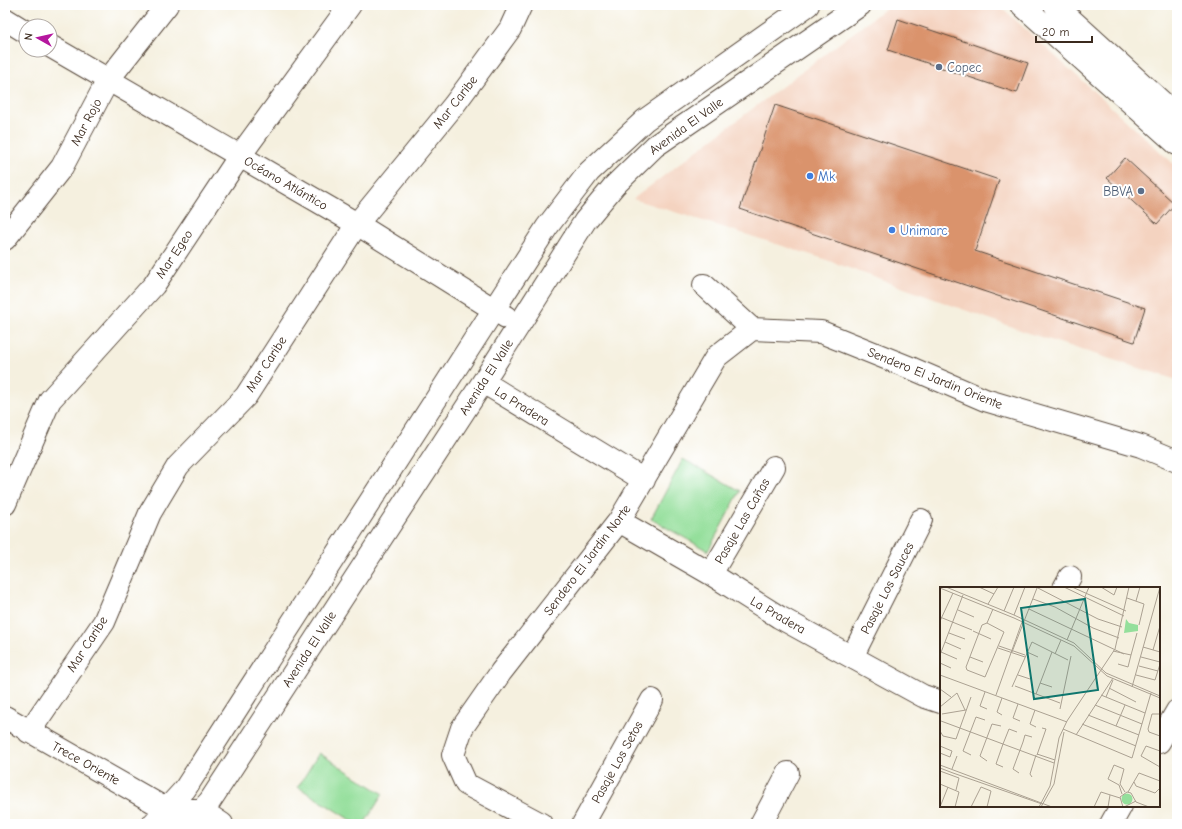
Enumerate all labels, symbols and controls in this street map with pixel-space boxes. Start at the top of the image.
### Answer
north arrow [18,18,58,58]
scale bar [1036,18,1092,44]
text: 20 m [1042,25,1070,39]
text: N [22,32,36,41]
place label: Copec [947,60,982,75]
marker: Copec [934,62,944,72]
street label: Mar Caribe [430,72,481,132]
street label: Avenida El Valle [646,94,726,158]
street label: Mar Rojo [67,96,105,148]
street label: Océano Atlántico [242,153,331,213]
place label: Mk [818,169,836,184]
marker: Mk [805,171,815,181]
place label: BBVA [1103,184,1133,199]
marker: BBVA [1136,186,1146,196]
place label: Unimarc [900,223,948,238]
marker: Unimarc [887,225,897,235]
street label: Mar Egeo [152,227,196,281]
street label: Mar Caribe [242,333,290,395]
street label: Avenida El Valle [456,336,516,418]
street label: Sendero El Jardin Oriente [865,344,1005,412]
street label: La Pradera [492,383,552,429]
street label: Pasaje Las Cañas [711,476,773,566]
street label: Sendero El Jardin Norte [540,501,634,618]
street label: Pasaje Los Sauces [857,540,917,636]
inset map [940,587,1160,807]
street label: La Pradera [748,593,808,637]
street label: Avenida El Valle [279,608,339,690]
street label: Mar Caribe [63,613,111,675]
street label: Pasaje Los Setos [588,718,646,806]
street label: Trece Oriente [49,738,123,788]

